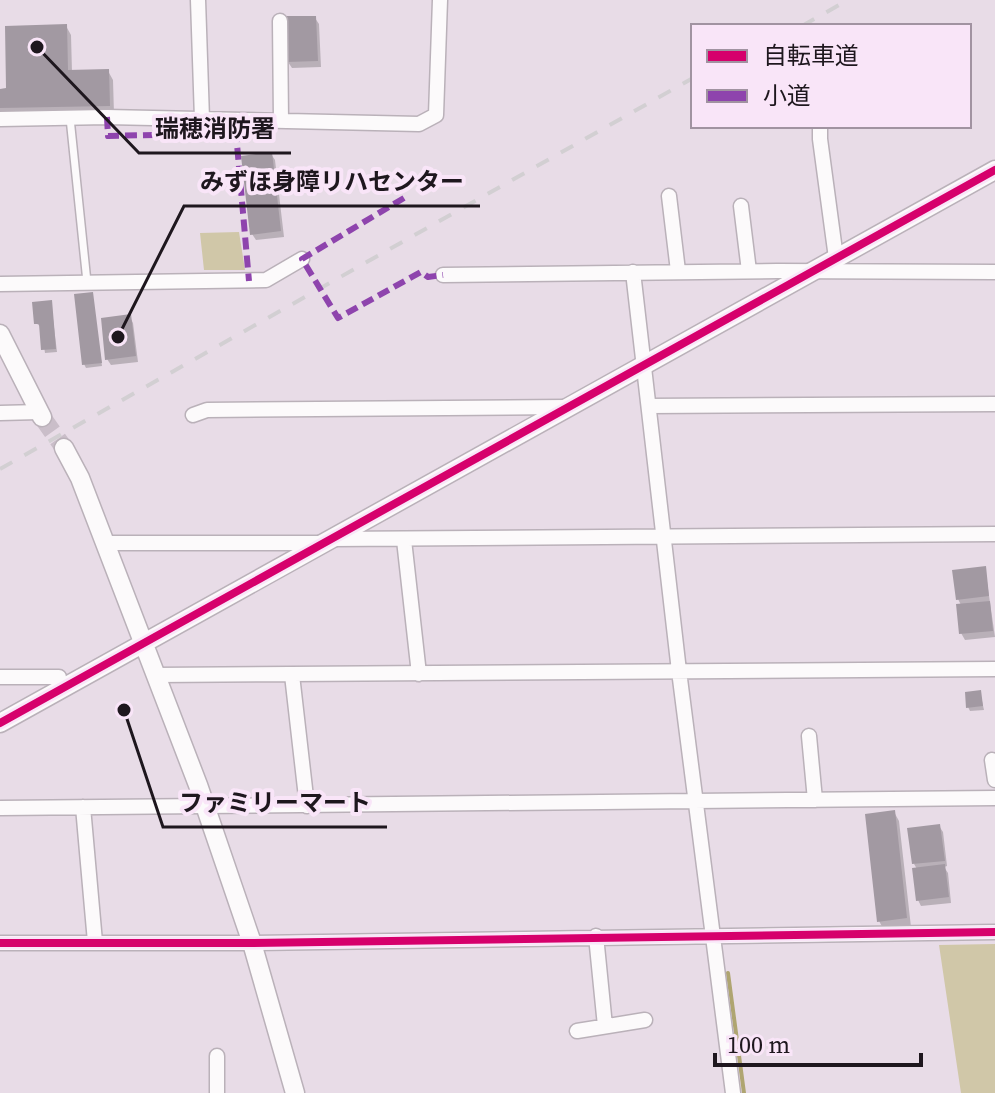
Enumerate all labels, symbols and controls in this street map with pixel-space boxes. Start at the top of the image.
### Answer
legend [691,24,971,128]
text: 自転車道 [763,39,859,72]
text: 小道 [763,79,811,112]
callout: 瑞穂消防署 [139,105,291,153]
text: 瑞穂消防署 [155,112,275,145]
callout: みずほ身障リハセンター [184,158,480,206]
text: みずほ身障リハセンター [200,165,464,198]
callout: ファミリーマート [163,779,387,827]
text: ファミリーマート [179,786,371,819]
scale bar [715,1017,921,1067]
text: 100 m [727,1028,790,1061]

